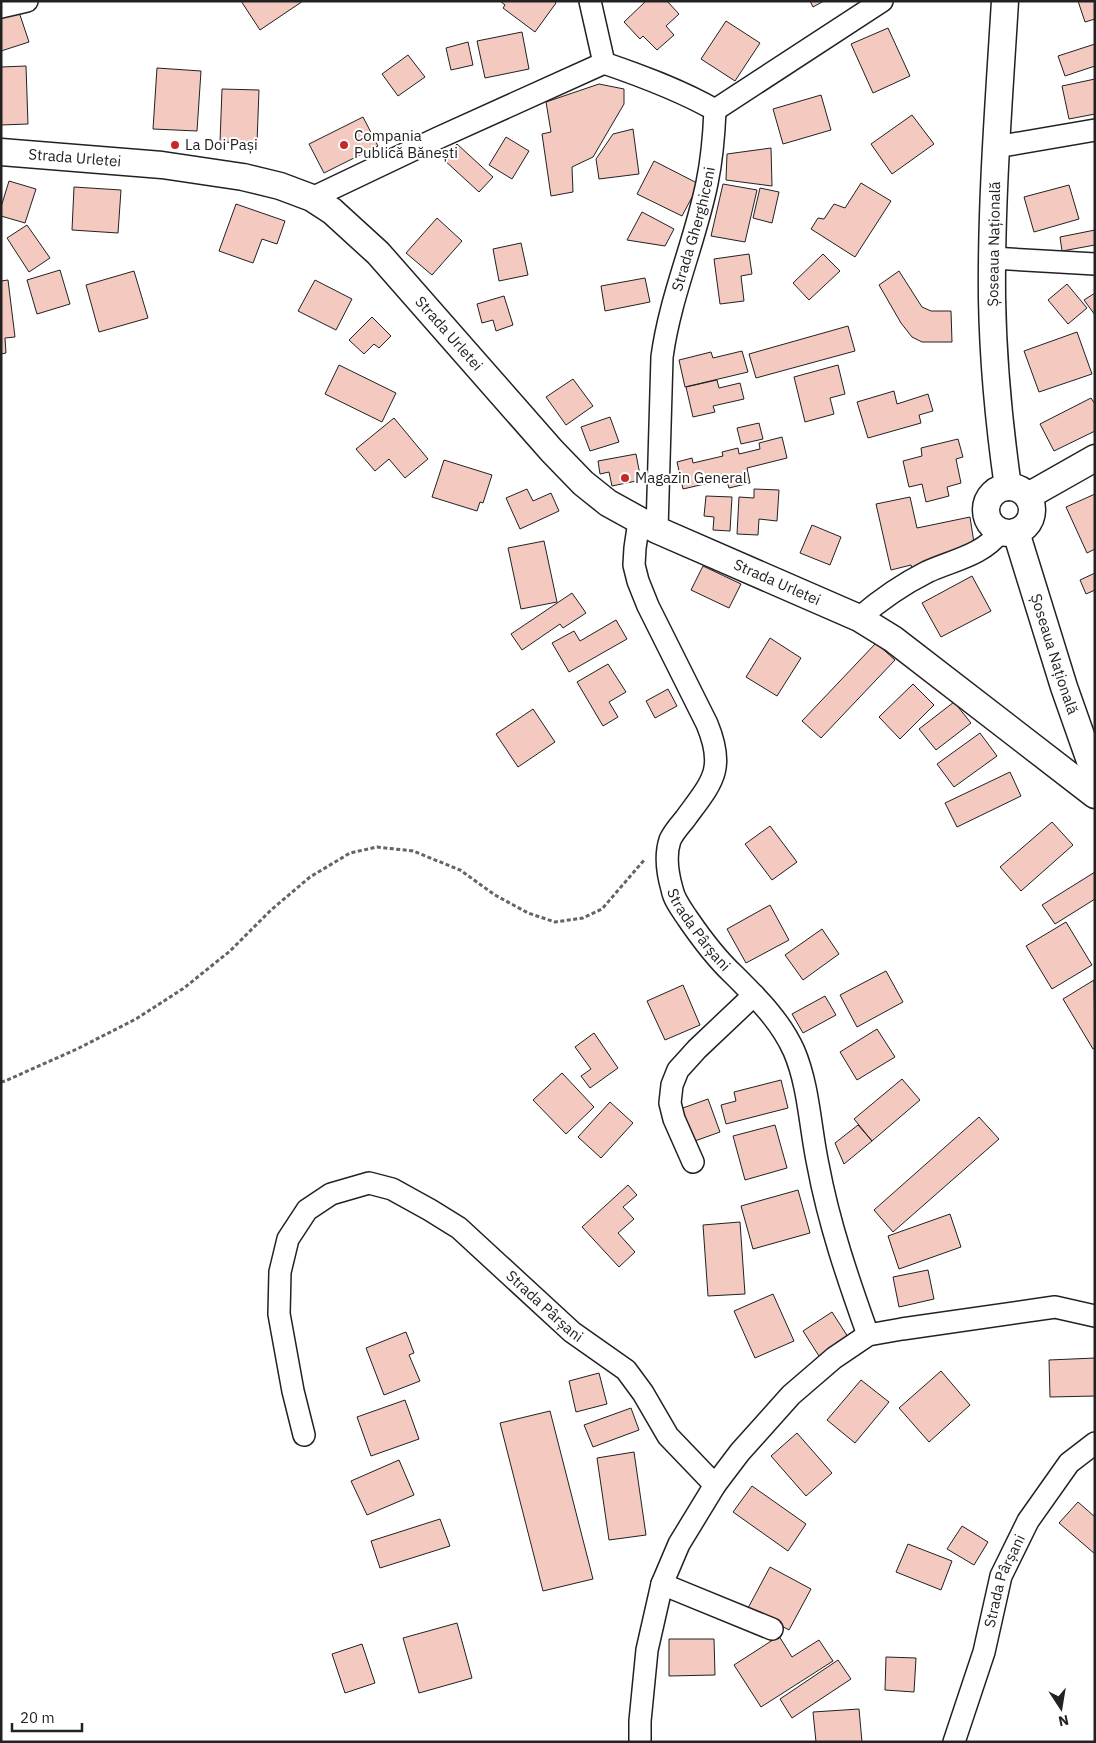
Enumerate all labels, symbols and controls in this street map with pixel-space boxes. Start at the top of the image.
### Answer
place label: Compania Publică Bănești [354,126,458,162]
place label: La Doi Pași [185,135,258,154]
marker: La Doi Pași [169,139,181,151]
marker: Compania Publică Bănești [338,139,350,151]
street label: Strada Urletei [28,144,122,171]
street label: Strada Gherghiceni [667,165,719,293]
street label: Șoseaua Națională [983,181,1004,307]
street label: Strada Urletei [411,292,487,374]
place label: Magazin General [635,468,747,487]
marker: Magazin General [619,472,631,484]
street label: Strada Urletei [731,555,824,609]
street label: Șoseaua Națională [1027,591,1083,717]
street label: Strada Pârșani [663,886,735,975]
street label: Strada Pârșani [502,1266,587,1346]
street label: Strada Pârșani [980,1531,1029,1629]
north arrow [1036,1683,1086,1733]
scale bar [12,1700,82,1732]
text: 20 m [20,1708,55,1727]
text: N [1057,1711,1071,1731]

